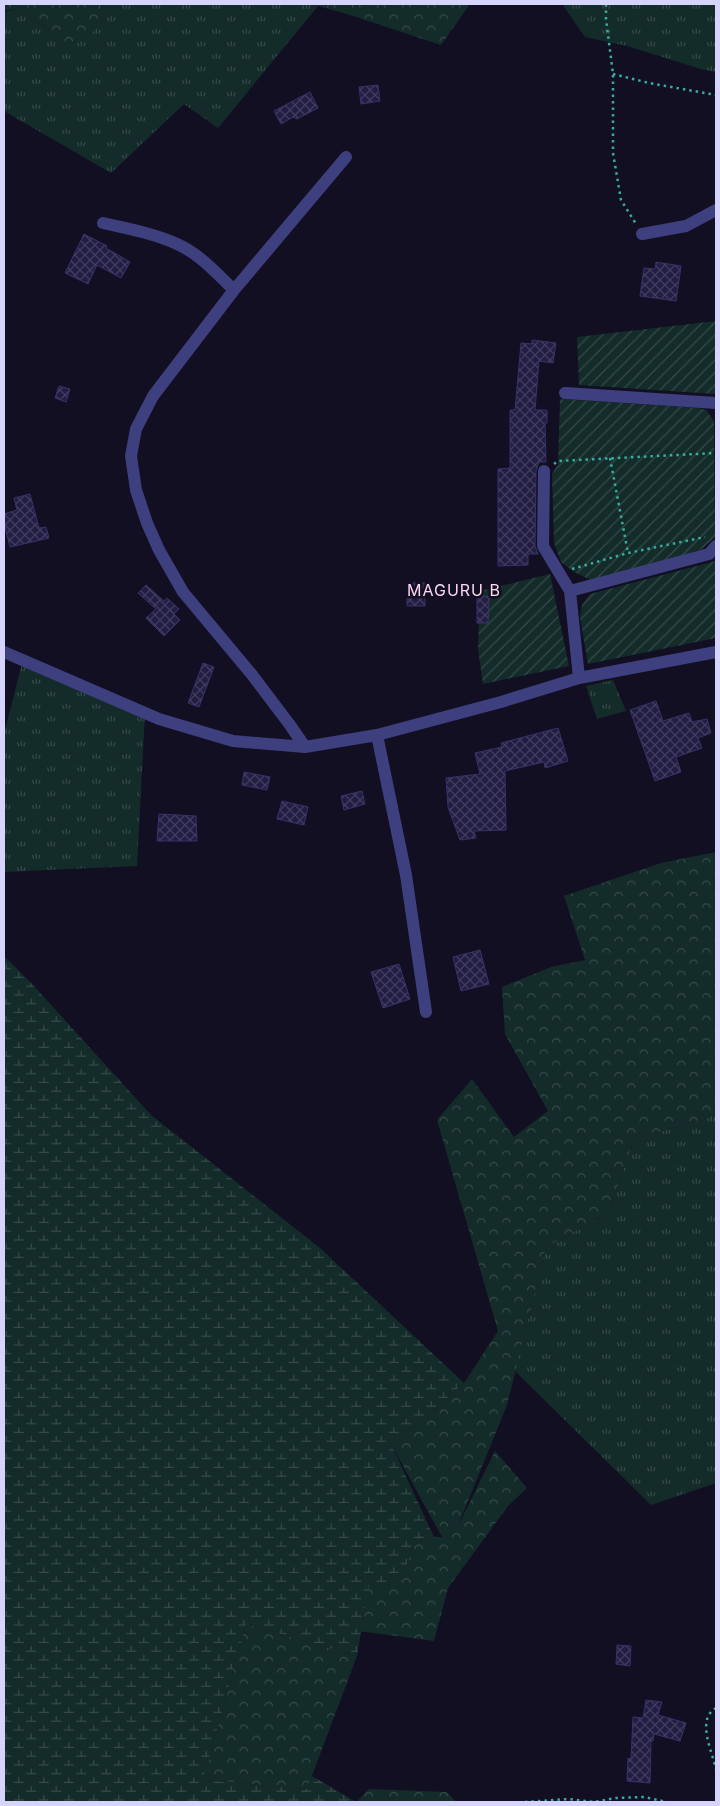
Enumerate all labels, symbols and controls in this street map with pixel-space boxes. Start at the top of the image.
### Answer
district label: MAGURU B [407,580,501,600]

